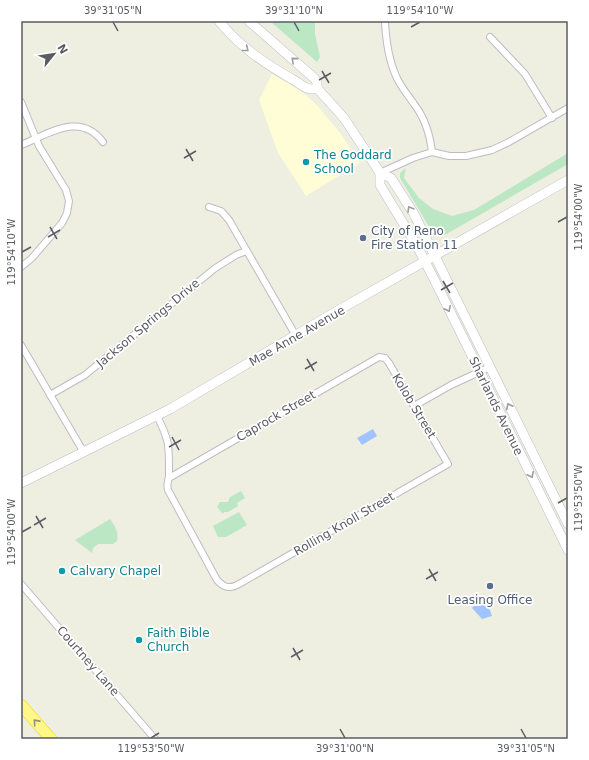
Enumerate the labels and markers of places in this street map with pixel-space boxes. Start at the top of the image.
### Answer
place label: The Goddard School [313,148,392,176]
marker: The Goddard School [301,157,311,167]
place label: City of Reno Fire Station 11 [371,224,458,252]
marker: City of Reno Fire Station 11 [358,233,368,243]
place label: Calvary Chapel [70,564,161,578]
marker: Calvary Chapel [57,566,67,576]
marker: Leasing Office [485,581,495,591]
place label: Leasing Office [448,593,532,607]
place label: Faith Bible Church [147,626,210,654]
marker: Faith Bible Church [134,635,144,645]

